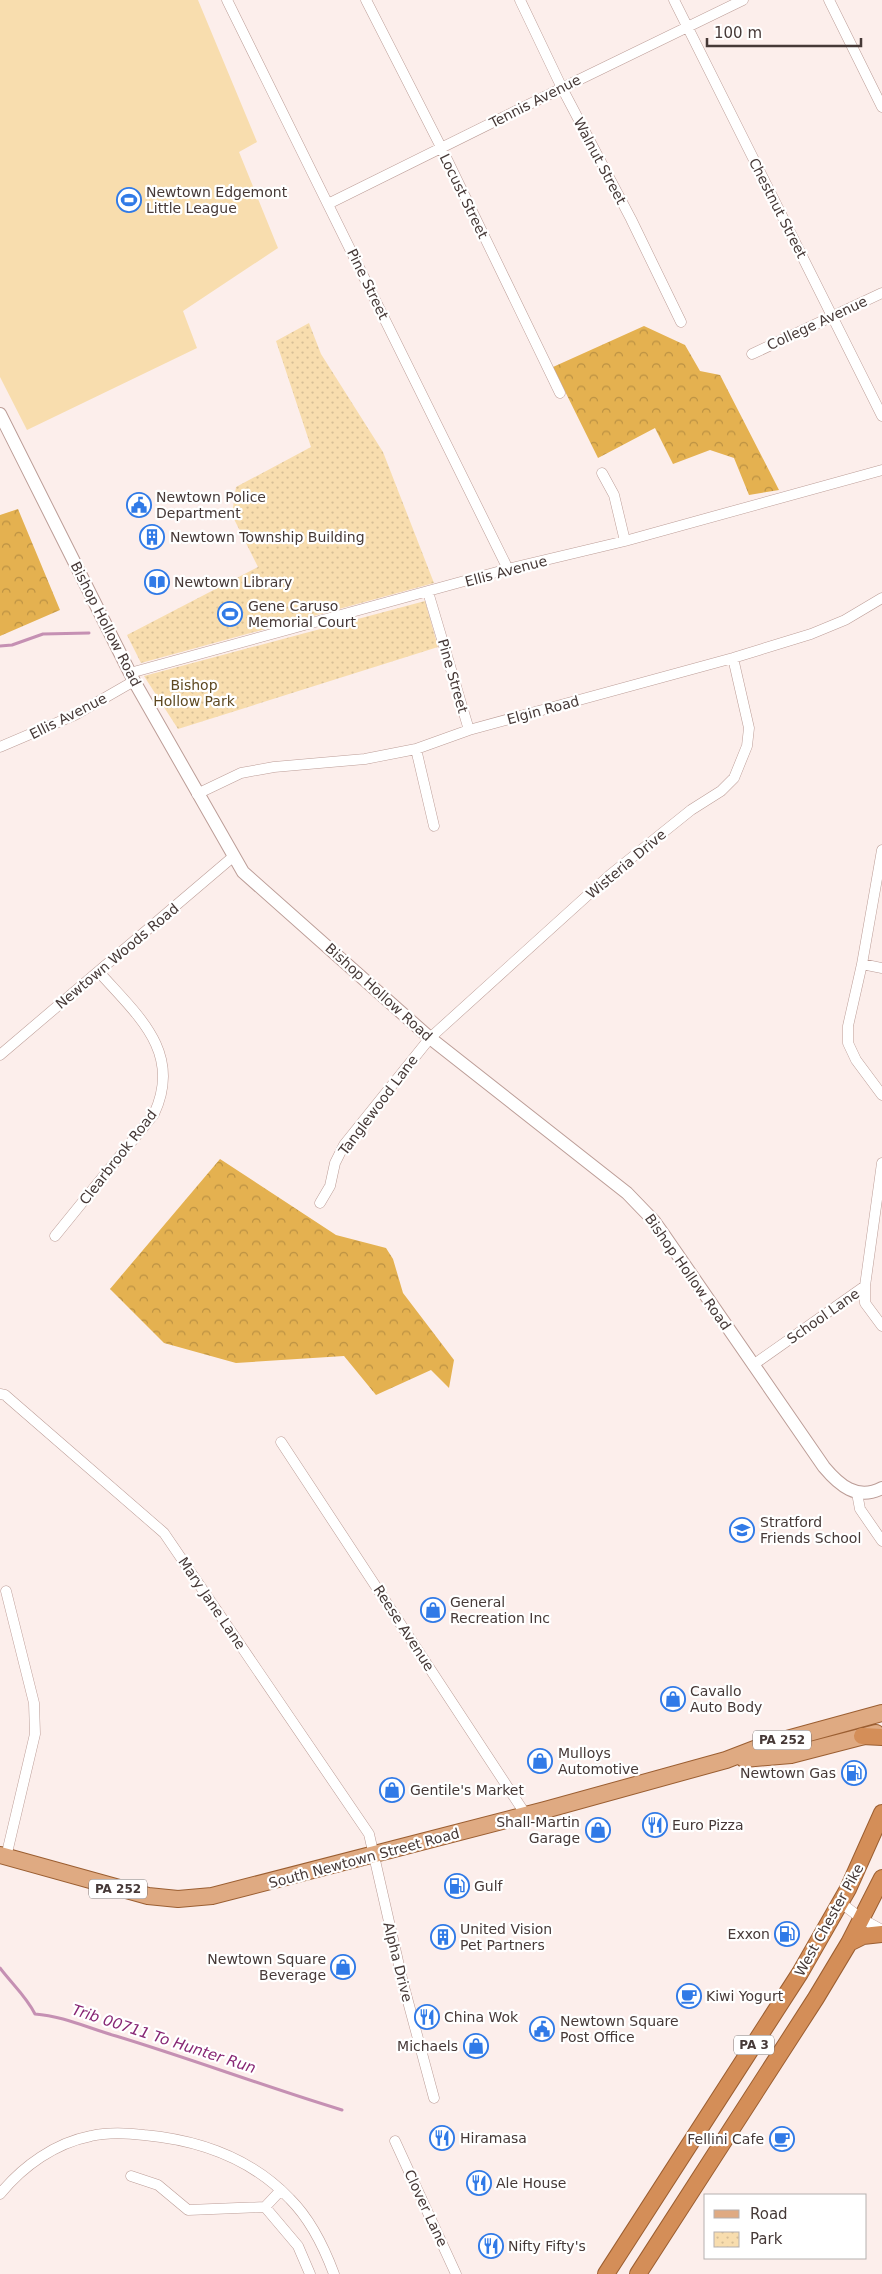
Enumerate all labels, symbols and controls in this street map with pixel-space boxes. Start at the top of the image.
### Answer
scale bar [707,15,861,47]
text: 100 m [714,24,762,42]
street label: Tennis Avenue [486,71,583,131]
street label: Walnut Street [570,115,630,207]
street label: Locust Street [437,151,492,242]
street label: Chestnut Street [746,155,810,261]
place label: Newtown Edgemont Little League [146,184,288,216]
sports icon: Newtown Edgemont Little League [116,187,142,213]
street label: Pine Street [344,246,392,322]
street label: College Avenue [764,293,870,353]
place label: Newtown Police Department [156,489,266,521]
public building icon: Newtown Police Department [126,492,152,518]
building icon: Newtown Township Building [139,524,165,550]
place label: Newtown Township Building [170,529,365,545]
street label: Ellis Avenue [463,552,549,590]
street label: Bishop Hollow Road [68,559,144,689]
library icon: Newtown Library [144,569,170,595]
place label: Newtown Library [174,574,292,590]
place label: Gene Caruso Memorial Court [248,598,356,630]
sports icon: Gene Caruso Memorial Court [217,601,243,627]
street label: Pine Street [435,637,471,715]
park label: Bishop Hollow Park [153,677,236,709]
street label: Ellis Avenue [27,690,109,742]
street label: Elgin Road [505,693,581,727]
street label: Wisteria Drive [583,826,669,902]
street label: Newtown Woods Road [52,900,182,1012]
street label: Bishop Hollow Road [322,940,436,1044]
street label: Tanglewood Lane [335,1052,421,1159]
street label: Clearbrook Road [76,1106,160,1208]
street label: Bishop Hollow Road [642,1211,734,1333]
street label: School Lane [784,1285,862,1347]
place label: Stratford Friends School [760,1514,861,1546]
school or university icon: Stratford Friends School [729,1517,755,1543]
street label: Mary Jane Lane [175,1554,249,1652]
street label: Reese Avenue [370,1582,438,1674]
place label: General Recreation Inc [450,1594,550,1626]
shop icon: General Recreation Inc [420,1597,446,1623]
place label: Cavallo Auto Body [690,1683,762,1715]
shop icon: Cavallo Auto Body [660,1686,686,1712]
road number: PA 252 [753,1730,811,1750]
place label: Mulloys Automotive [558,1745,639,1777]
shop icon: Mulloys Automotive [527,1748,553,1774]
fuel station icon: Newtown Gas [841,1760,867,1786]
place label: Newtown Gas [740,1765,836,1781]
shop icon: Gentile's Market [379,1777,405,1803]
place label: Gentile's Market [410,1782,524,1798]
restaurant icon: Euro Pizza [642,1812,668,1838]
place label: Shall-Martin Garage [496,1814,580,1846]
shop icon: Shall-Martin Garage [585,1817,611,1843]
place label: Euro Pizza [672,1817,743,1833]
street label: South Newtown Street Road [267,1825,461,1891]
street label: West Chester Pike [791,1861,867,1979]
fuel station icon: Gulf [444,1873,470,1899]
place label: Gulf [474,1878,504,1894]
road number: PA 252 [89,1880,147,1898]
street label: Alpha Drive [380,1920,416,2004]
place label: United Vision Pet Partners [460,1921,552,1953]
fuel station icon: Exxon [774,1921,800,1947]
building icon: United Vision Pet Partners [430,1924,456,1950]
place label: Exxon [728,1926,770,1942]
place label: Newtown Square Beverage [207,1951,326,1983]
shop icon: Newtown Square Beverage [330,1954,356,1980]
cafe icon: Kiwi Yogurt [676,1983,702,2009]
place label: Kiwi Yogurt [706,1988,784,2004]
water label: Trib 00711 To Hunter Run [70,2001,258,2077]
restaurant icon: China Wok [414,2004,440,2030]
place label: China Wok [444,2009,519,2025]
place label: Newtown Square Post Office [560,2013,679,2045]
public building icon: Newtown Square Post Office [529,2016,555,2042]
shop icon: Michaels [463,2033,489,2059]
road number: PA 3 [734,2036,774,2054]
place label: Michaels [397,2038,458,2054]
restaurant icon: Hiramasa [429,2125,455,2151]
cafe icon: Fellini Cafe [769,2126,795,2152]
place label: Hiramasa [460,2130,527,2146]
place label: Fellini Cafe [687,2131,764,2147]
street label: Clover Lane [401,2167,451,2249]
restaurant icon: Ale House [466,2170,492,2196]
place label: Ale House [496,2175,566,2191]
legend [704,2194,867,2259]
text: Road [750,2205,788,2223]
text: Park [750,2230,783,2248]
restaurant icon: Nifty Fifty's [478,2233,504,2259]
place label: Nifty Fifty's [508,2238,586,2254]

